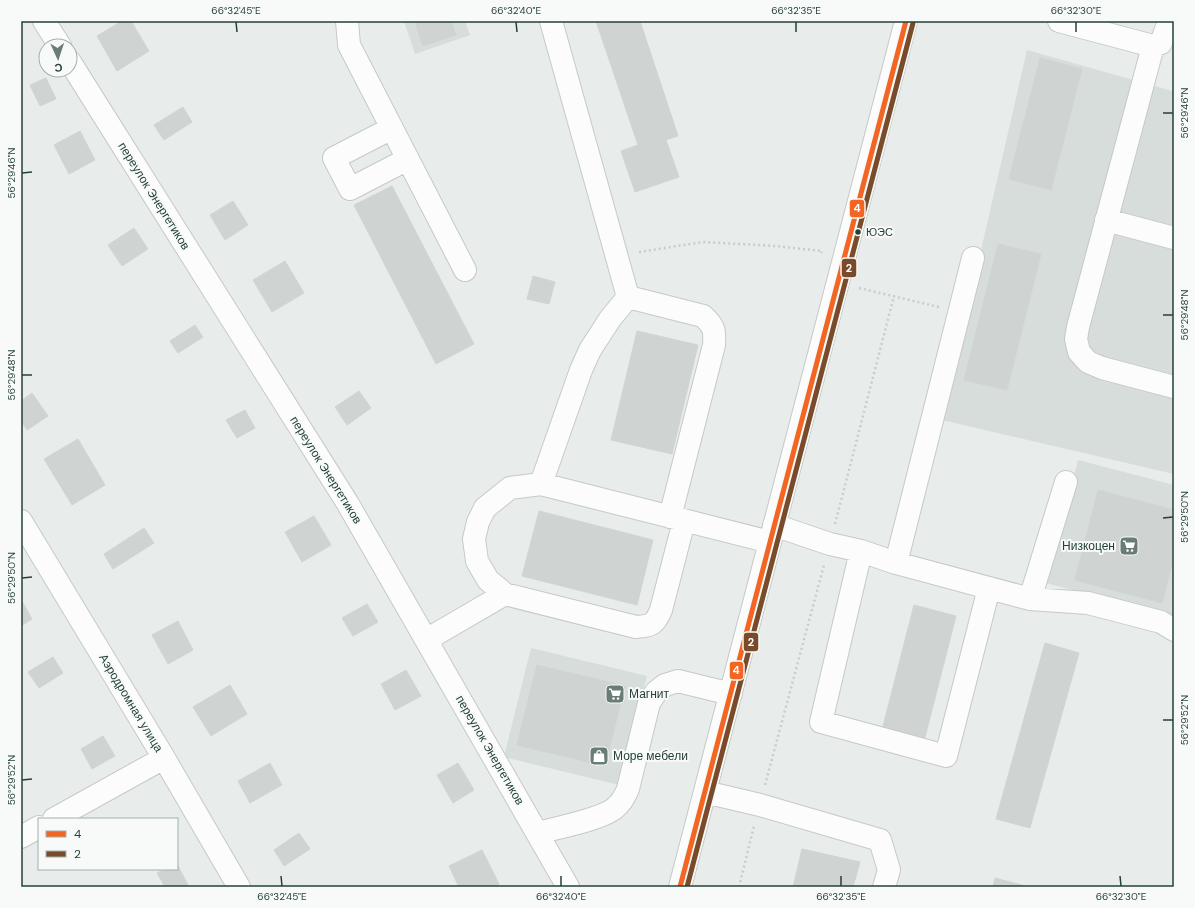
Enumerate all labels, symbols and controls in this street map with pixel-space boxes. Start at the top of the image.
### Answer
text: 66°32'45"E [211,4,261,17]
text: 66°32'40"E [491,4,541,17]
text: 66°32'35"E [771,4,821,17]
text: 66°32'30"E [1051,4,1102,17]
north arrow [38,38,78,78]
text: С [54,61,63,75]
text: 56°29'46"N [1178,87,1191,138]
street label: переулок Энергетиков [114,139,194,253]
text: 56°29'46"N [5,147,18,198]
line badge: 4 [849,199,865,218]
text: 4 [853,201,861,215]
place label: ЮЭС [866,225,893,239]
marker: ЮЭС [853,227,863,237]
line badge: 2 [841,258,857,278]
text: 2 [846,261,852,275]
text: 56°29'48"N [1178,290,1191,340]
text: 56°29'48"N [5,350,18,400]
street label: переулок Энергетиков [286,413,366,527]
text: 56°29'50"N [1178,491,1191,543]
supermarket icon: Низкоцен [1118,535,1140,557]
place label: Низкоцен [1062,538,1115,554]
text: 56°29'50"N [5,552,18,604]
line badge: 2 [743,632,759,652]
text: 2 [748,635,754,649]
street label: Аэродромная улица [95,651,167,755]
line badge: 4 [729,661,744,680]
text: 4 [732,663,740,677]
supermarket icon: Магнит [604,683,626,705]
place label: Магнит [629,686,670,702]
street label: переулок Энергетиков [452,692,528,808]
text: 56°29'52"N [1178,695,1191,745]
shop icon: Море мебели [588,745,610,767]
place label: Море мебели [613,748,688,764]
text: 56°29'52"N [5,755,18,805]
legend [38,818,178,870]
text: 4 [74,826,81,842]
text: 2 [74,846,81,862]
text: 66°32'45"E [257,890,307,903]
text: 66°32'40"E [536,890,586,903]
text: 66°32'35"E [816,890,866,903]
text: 66°32'30"E [1096,890,1147,903]

